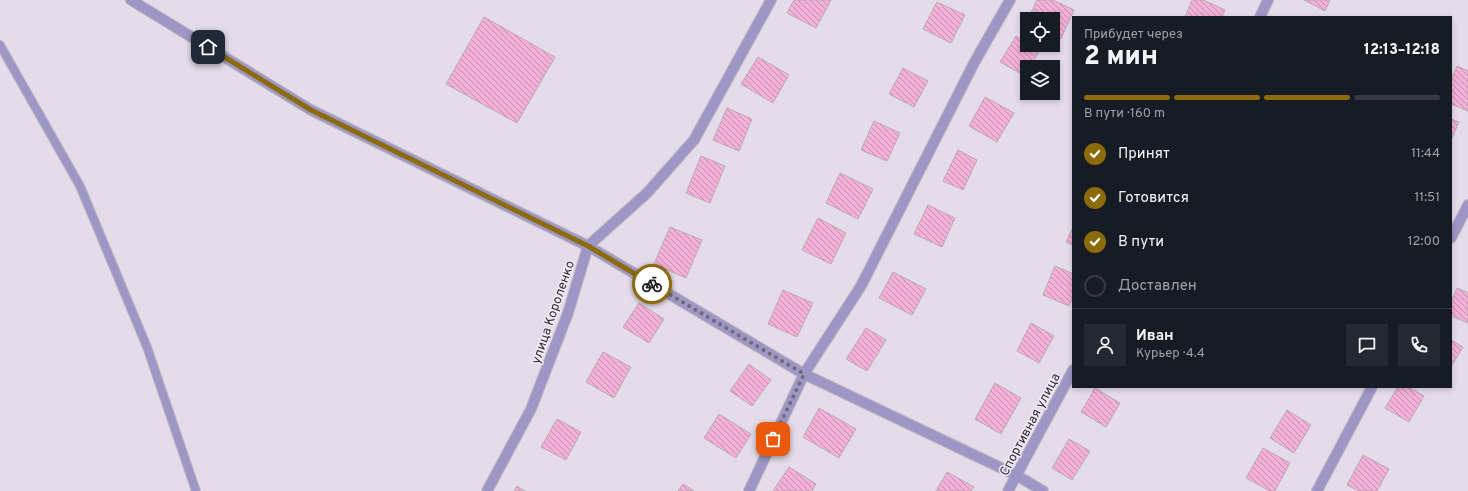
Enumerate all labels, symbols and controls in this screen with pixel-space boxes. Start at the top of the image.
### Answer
map controls [1020,12,1060,100]
button: locate [1020,12,1060,52]
text: Прибудет через [1084,27,1183,43]
pin [191,30,225,64]
icon: home [197,36,219,58]
text: 2 мин [1084,41,1158,74]
text: 12:13–12:18 [1364,41,1440,60]
button: layers [1020,60,1060,100]
text: В пути · 160 m [1084,106,1165,122]
icon: check [1084,143,1106,165]
text: Принят [1118,145,1170,164]
text: 11:44 [1411,146,1440,162]
icon: check [1084,187,1106,209]
text: Готовится [1118,189,1189,208]
text: 11:51 [1414,190,1440,206]
icon: check [1084,231,1106,253]
text: В пути [1118,233,1164,252]
text: 12:00 [1408,234,1440,250]
street label: улица Короленко [529,259,579,366]
courier [632,264,672,304]
icon: bike [641,273,663,295]
text: Доставлен [1118,277,1197,296]
button: person [1084,324,1126,366]
button: chat [1346,324,1388,366]
button: phone [1398,324,1440,366]
text: Иван [1136,327,1174,346]
text: Курьер · 4.4 [1136,346,1205,362]
street label: Спортивная улица [997,371,1065,479]
pin [756,422,790,456]
icon: bag [762,428,784,450]

